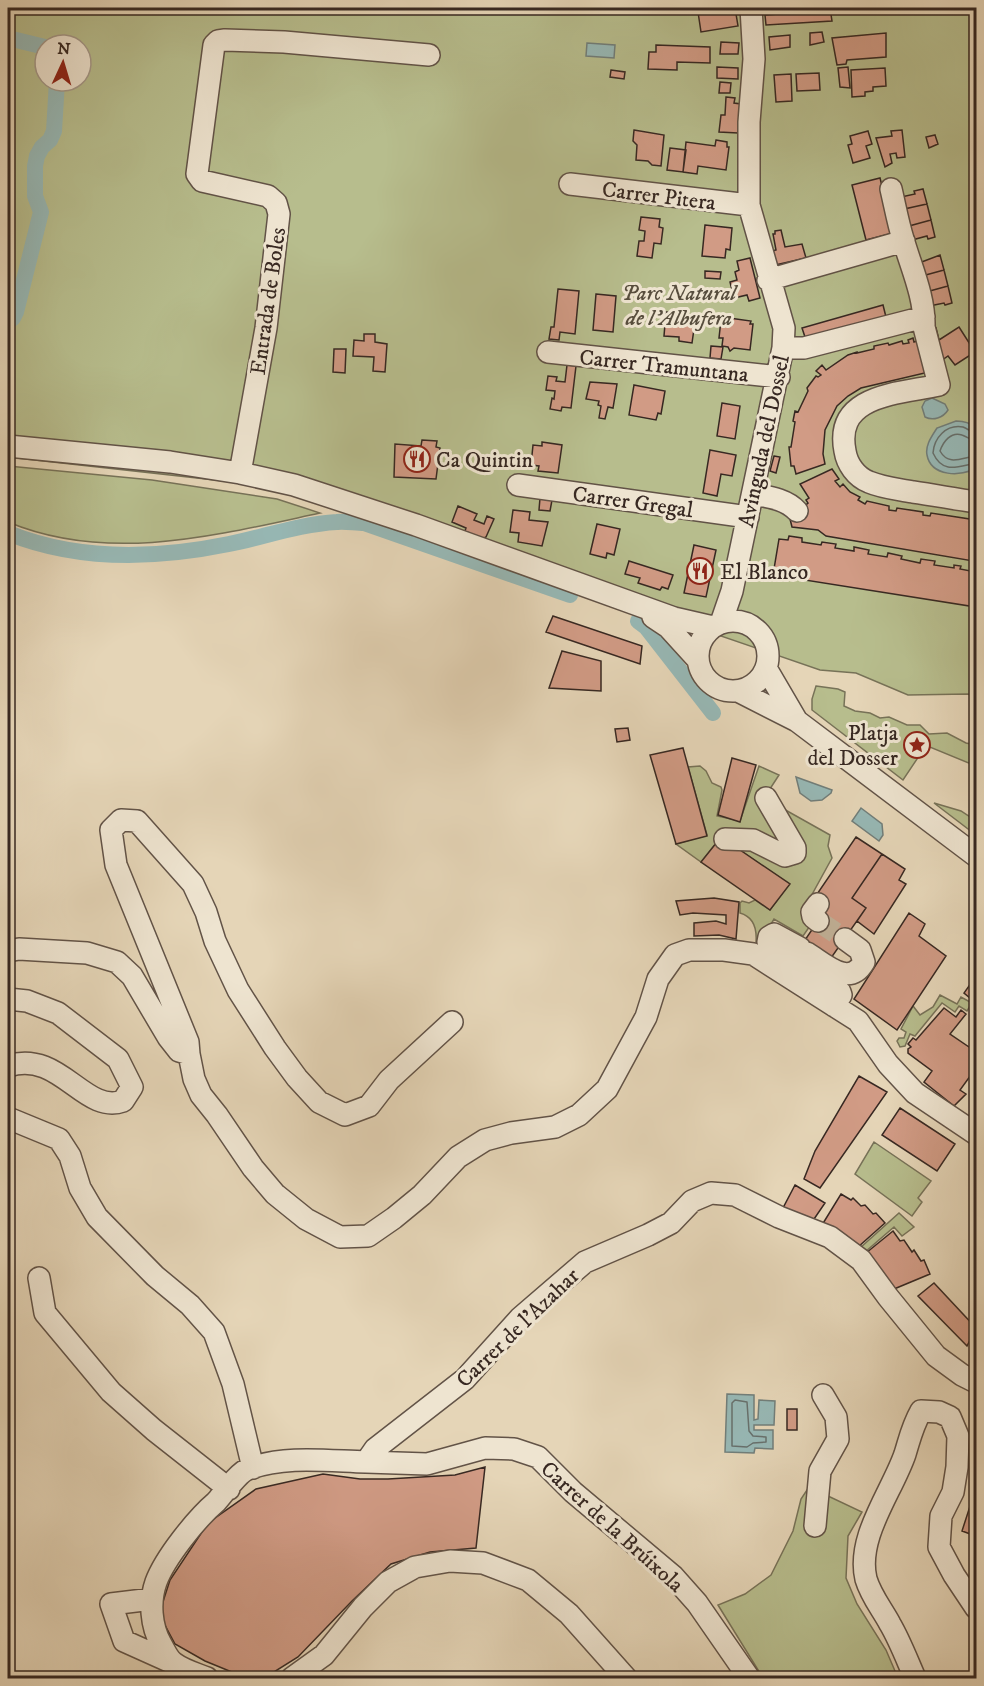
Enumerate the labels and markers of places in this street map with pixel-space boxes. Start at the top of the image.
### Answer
restaurant icon: Ca Quintin [402,444,432,474]
place label: Ca Quintin [436,447,533,474]
restaurant icon: El Blanco [685,556,715,586]
place label: El Blanco [720,559,808,586]
place label: Platja del Dosser [808,720,899,772]
place icon: Platja del Dosser [902,730,932,760]

